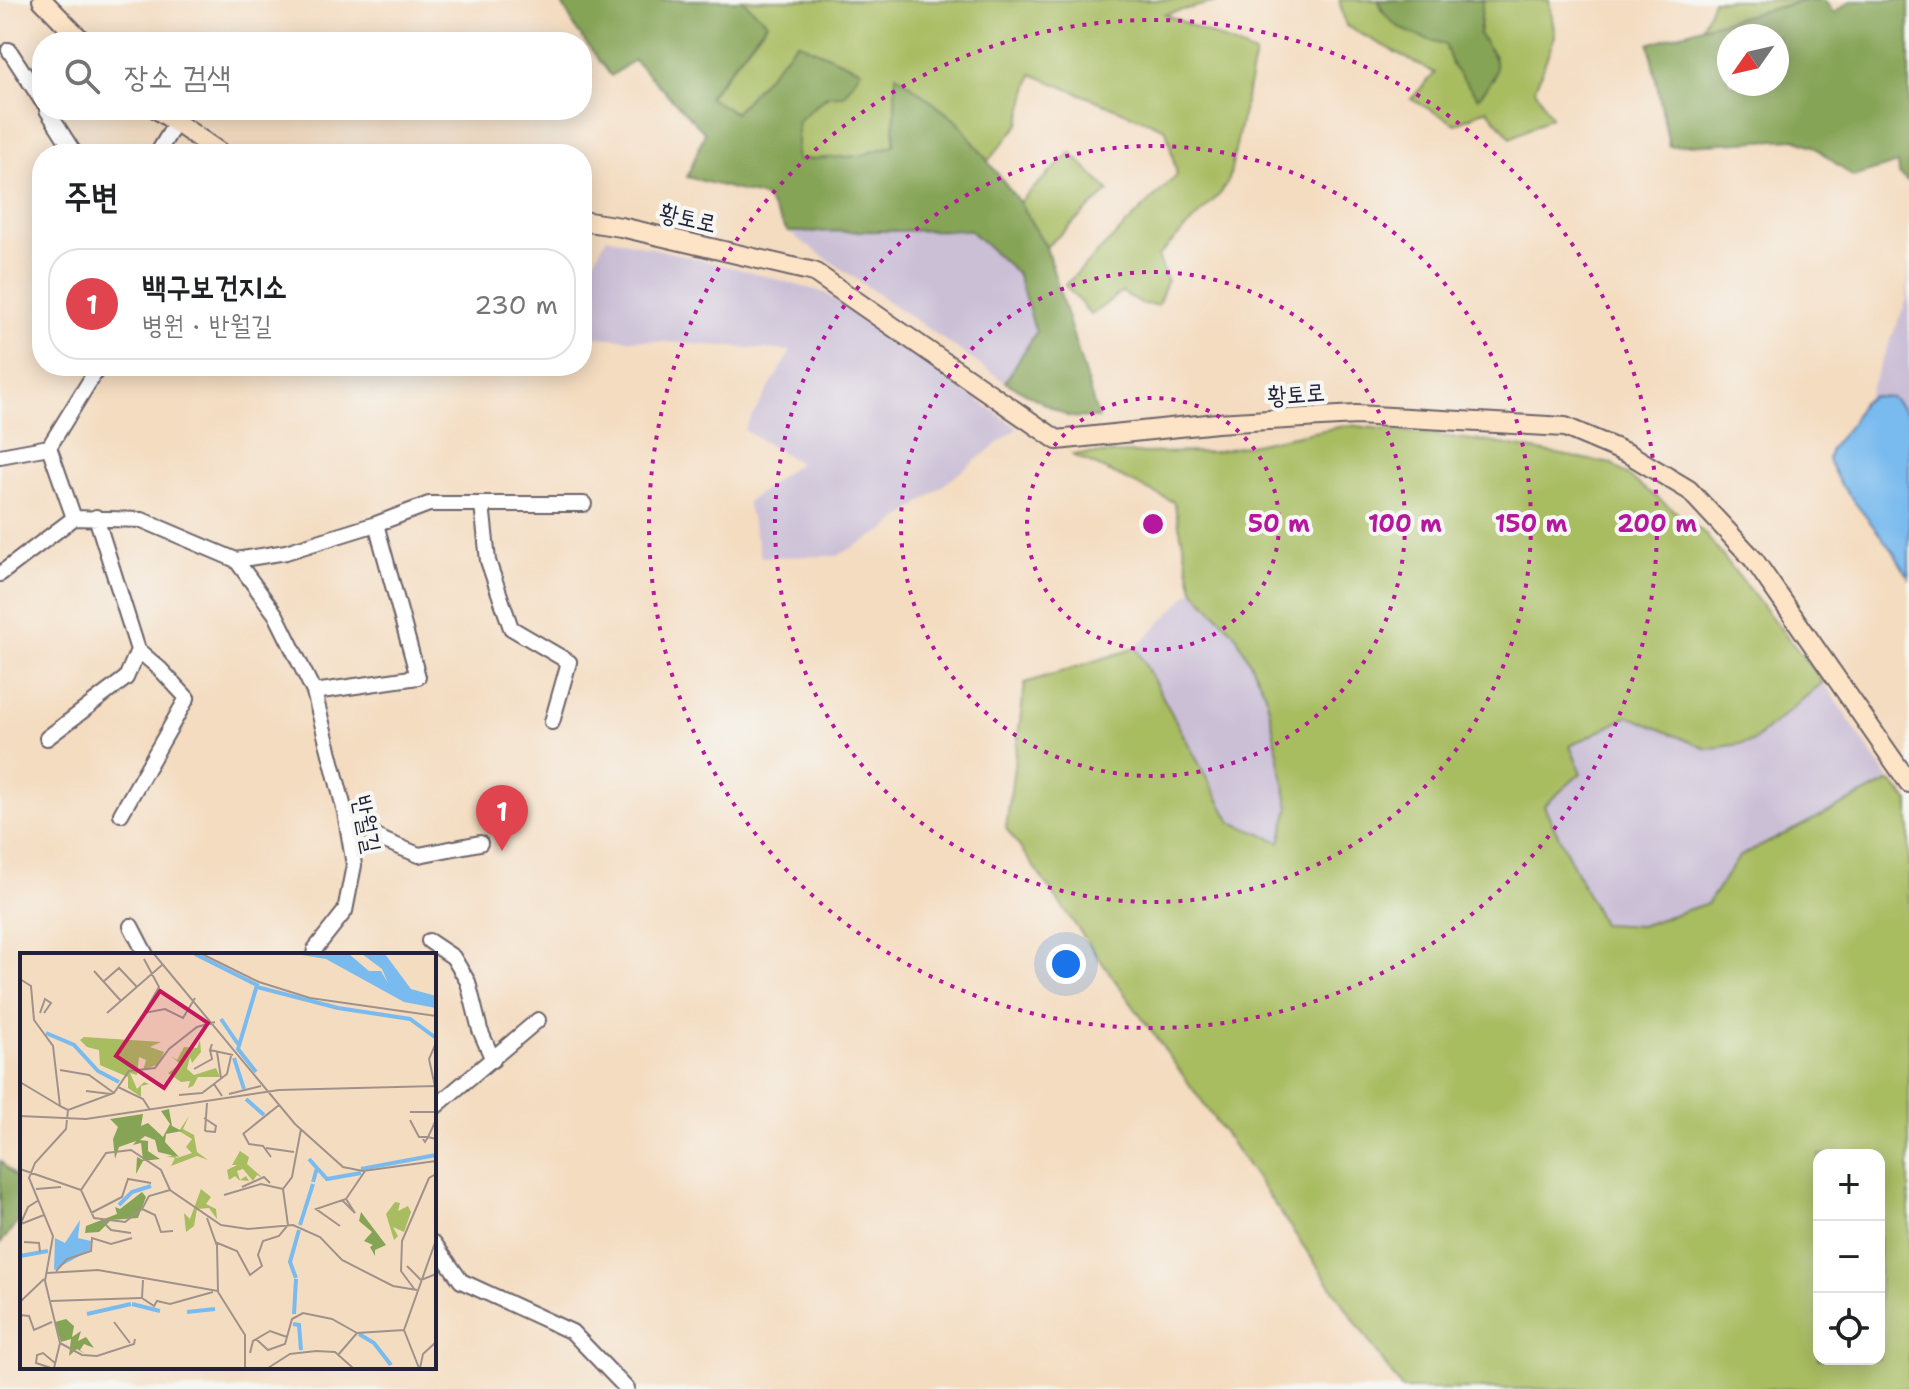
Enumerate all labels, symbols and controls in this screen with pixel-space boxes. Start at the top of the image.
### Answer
north arrow [1717,24,1789,96]
search box [32,32,592,120]
icon: search [60,54,104,98]
text: 장소 검색 [124,56,231,97]
text: 주변 [64,173,119,219]
street label: 황토로 [656,196,720,240]
text: 백구보건지소 [142,266,287,307]
text: 1 [86,287,98,322]
text: 230 m [474,287,558,322]
text: 병원 · 반월길 [142,307,272,342]
street label: 황토로 [1266,376,1326,412]
text: 50 m [1248,508,1310,540]
text: 100 m [1368,508,1442,540]
text: 150 m [1495,508,1567,540]
text: 200 m [1617,508,1697,540]
centre of rings [1139,510,1167,538]
pin: 1 [476,785,528,851]
street label: 반월길 [346,793,388,855]
your location [1046,944,1086,984]
inset map [20,953,436,1369]
map controls [1813,1149,1885,1365]
button: + [1813,1149,1885,1221]
button: − [1813,1221,1885,1293]
button: locate [1813,1293,1885,1365]

